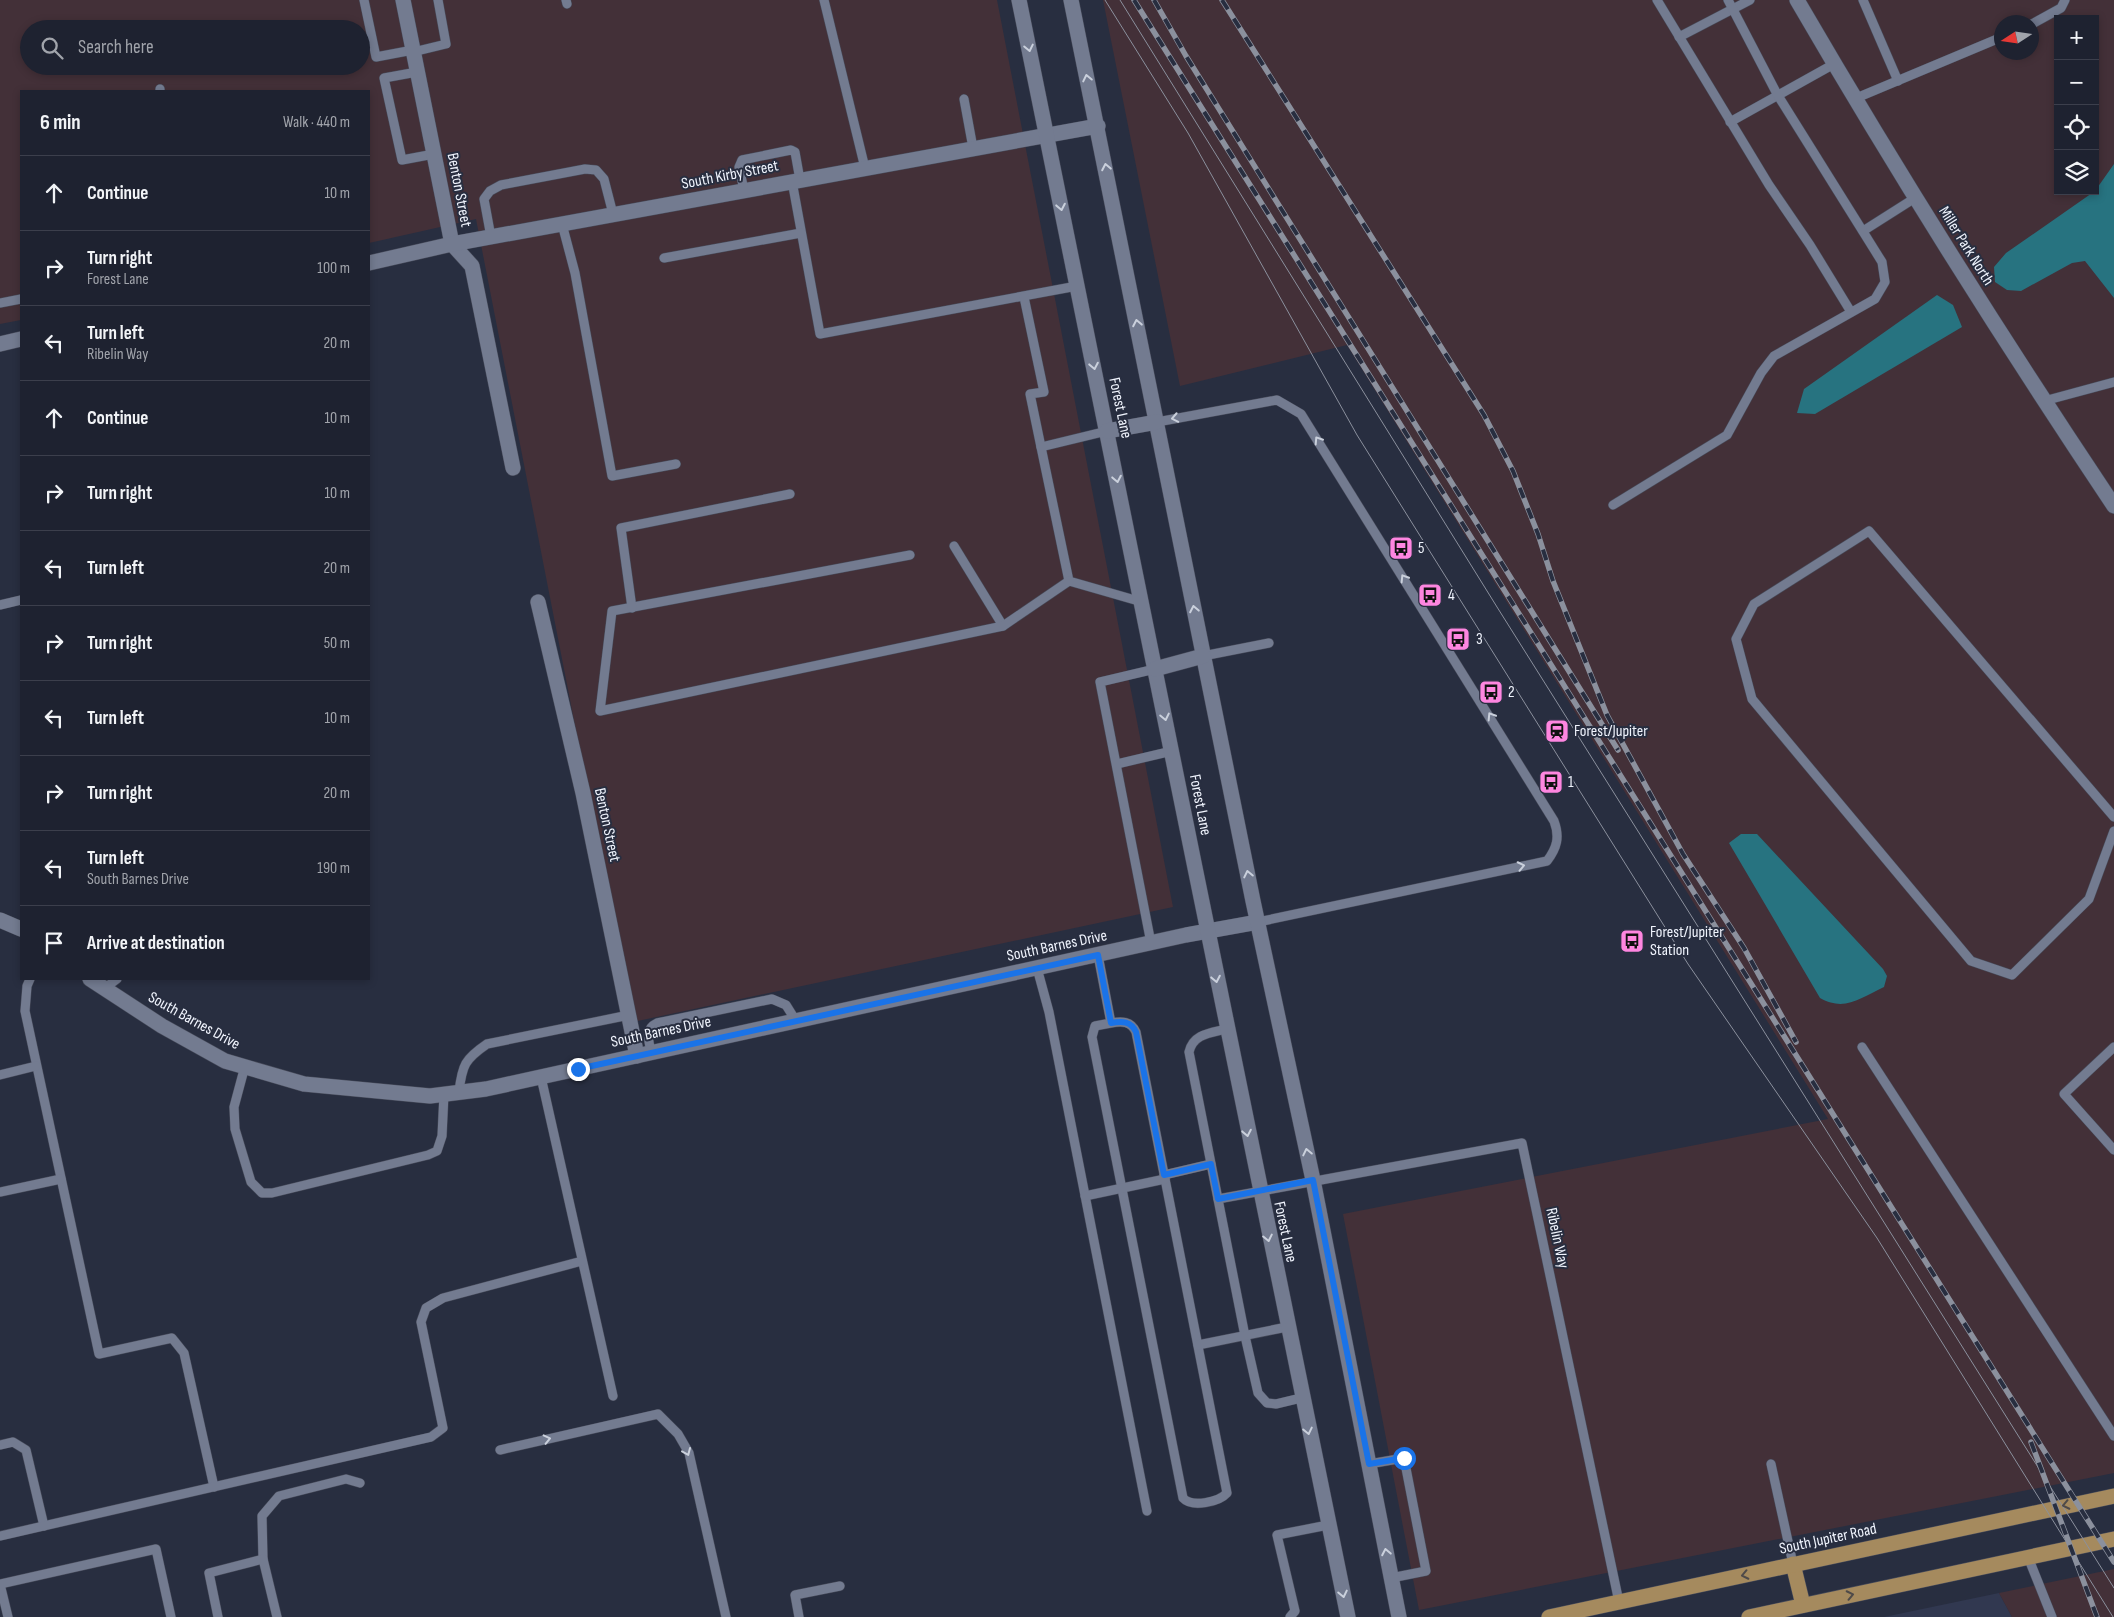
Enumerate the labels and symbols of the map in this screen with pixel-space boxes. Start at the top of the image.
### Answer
north arrow [1994,15,2039,60]
one-way arrow [1023,43,1033,52]
one-way arrow [1083,74,1093,83]
street label: Benton Street [443,151,476,229]
street label: South Kirby Street [680,156,780,194]
one-way arrow [1101,162,1111,171]
one-way arrow [1056,202,1066,211]
street label: Miller Park North [1934,203,1998,289]
one-way arrow [1132,318,1142,327]
one-way arrow [1088,362,1098,371]
street label: Forest Lane [1104,376,1136,440]
one-way arrow [1171,413,1179,423]
one-way arrow [1315,437,1324,446]
one-way arrow [1111,475,1121,484]
bus stop icon: 5 [1388,535,1414,561]
place label: 5 [1418,539,1424,558]
one-way arrow [1401,574,1411,583]
bus stop icon: 4 [1417,582,1443,608]
place label: 4 [1448,586,1455,605]
one-way arrow [1189,604,1200,613]
bus stop icon: 3 [1445,626,1471,652]
place label: 3 [1476,630,1483,649]
bus stop icon: 2 [1478,679,1504,705]
place label: 2 [1508,683,1515,702]
one-way arrow [1159,712,1170,721]
one-way arrow [1487,712,1497,721]
station icon: Forest/Jupiter [1544,718,1570,744]
place label: Forest/Jupiter [1574,722,1648,741]
bus stop icon: 1 [1538,769,1564,795]
street label: Forest Lane [1185,773,1215,837]
place label: 1 [1568,773,1574,792]
street label: Benton Street [590,786,624,864]
one-way arrow [1516,861,1525,872]
one-way arrow [1243,870,1253,879]
place label: Forest/Jupiter Station [1650,923,1724,960]
street label: South Barnes Drive [1005,926,1109,966]
bus stop icon: Forest/Jupiter Station [1619,928,1645,954]
one-way arrow [1210,974,1221,983]
street label: South Barnes Drive [145,988,243,1054]
street label: South Barnes Drive [609,1012,713,1052]
route end [567,1058,590,1081]
one-way arrow [1241,1129,1251,1138]
one-way arrow [1302,1148,1313,1157]
street label: Forest Lane [1269,1200,1301,1264]
street label: Ribelin Way [1541,1206,1573,1270]
one-way arrow [1262,1233,1273,1242]
one-way arrow [1303,1427,1313,1436]
one-way arrow [543,1434,552,1445]
one-way arrow [681,1447,691,1456]
route start [1393,1447,1416,1470]
one-way arrow [2062,1500,2071,1510]
street label: South Jupiter Road [1778,1519,1878,1559]
one-way arrow [1381,1548,1392,1556]
one-way arrow [1741,1569,1750,1580]
one-way arrow [1337,1589,1347,1598]
one-way arrow [1846,1590,1855,1601]

